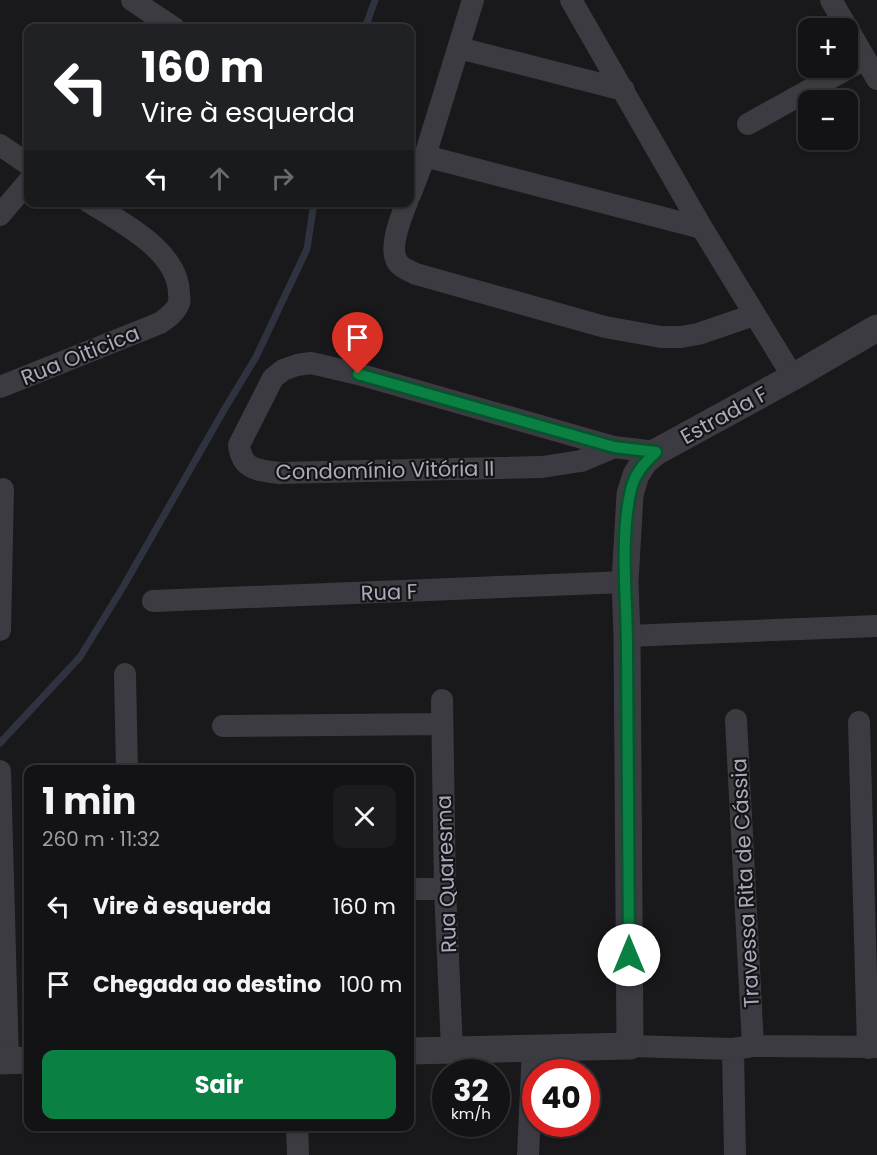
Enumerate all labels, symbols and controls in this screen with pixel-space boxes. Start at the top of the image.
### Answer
map controls [798,18,858,150]
button: + [798,18,858,78]
text: 160 m [141,38,264,97]
icon: left [42,48,120,126]
button: − [798,90,858,150]
text: Vire à esquerda [141,94,355,131]
icon: left [140,162,173,195]
icon: ahead [203,162,236,195]
icon: right [266,162,299,195]
pin [332,312,383,374]
street label: Rua Oiticica [16,318,144,392]
icon: arrive [341,321,374,354]
street label: Estrada F [675,379,773,451]
street label: Condomínio Vitória II [275,454,495,486]
street label: Rua F [360,577,418,607]
street label: Travessa Rita de Cássia [724,757,766,1009]
text: 1 min [42,776,136,827]
button: close [333,785,396,848]
street label: Rua Quaresma [429,795,463,953]
text: 260 m · 11:32 [42,825,160,853]
icon: left [42,890,75,923]
text: Vire à esquerda [93,891,271,922]
text: 160 m [333,891,396,922]
position arrow [597,923,661,987]
icon: arrive [42,968,75,1001]
text: Chegada ao destino [93,969,321,1000]
text: 100 m [339,969,402,1000]
button: Sair [42,1050,396,1119]
speed limit sign: 40 [522,1059,600,1137]
text: 32 [453,1069,489,1112]
text: km/h [451,1103,491,1124]

